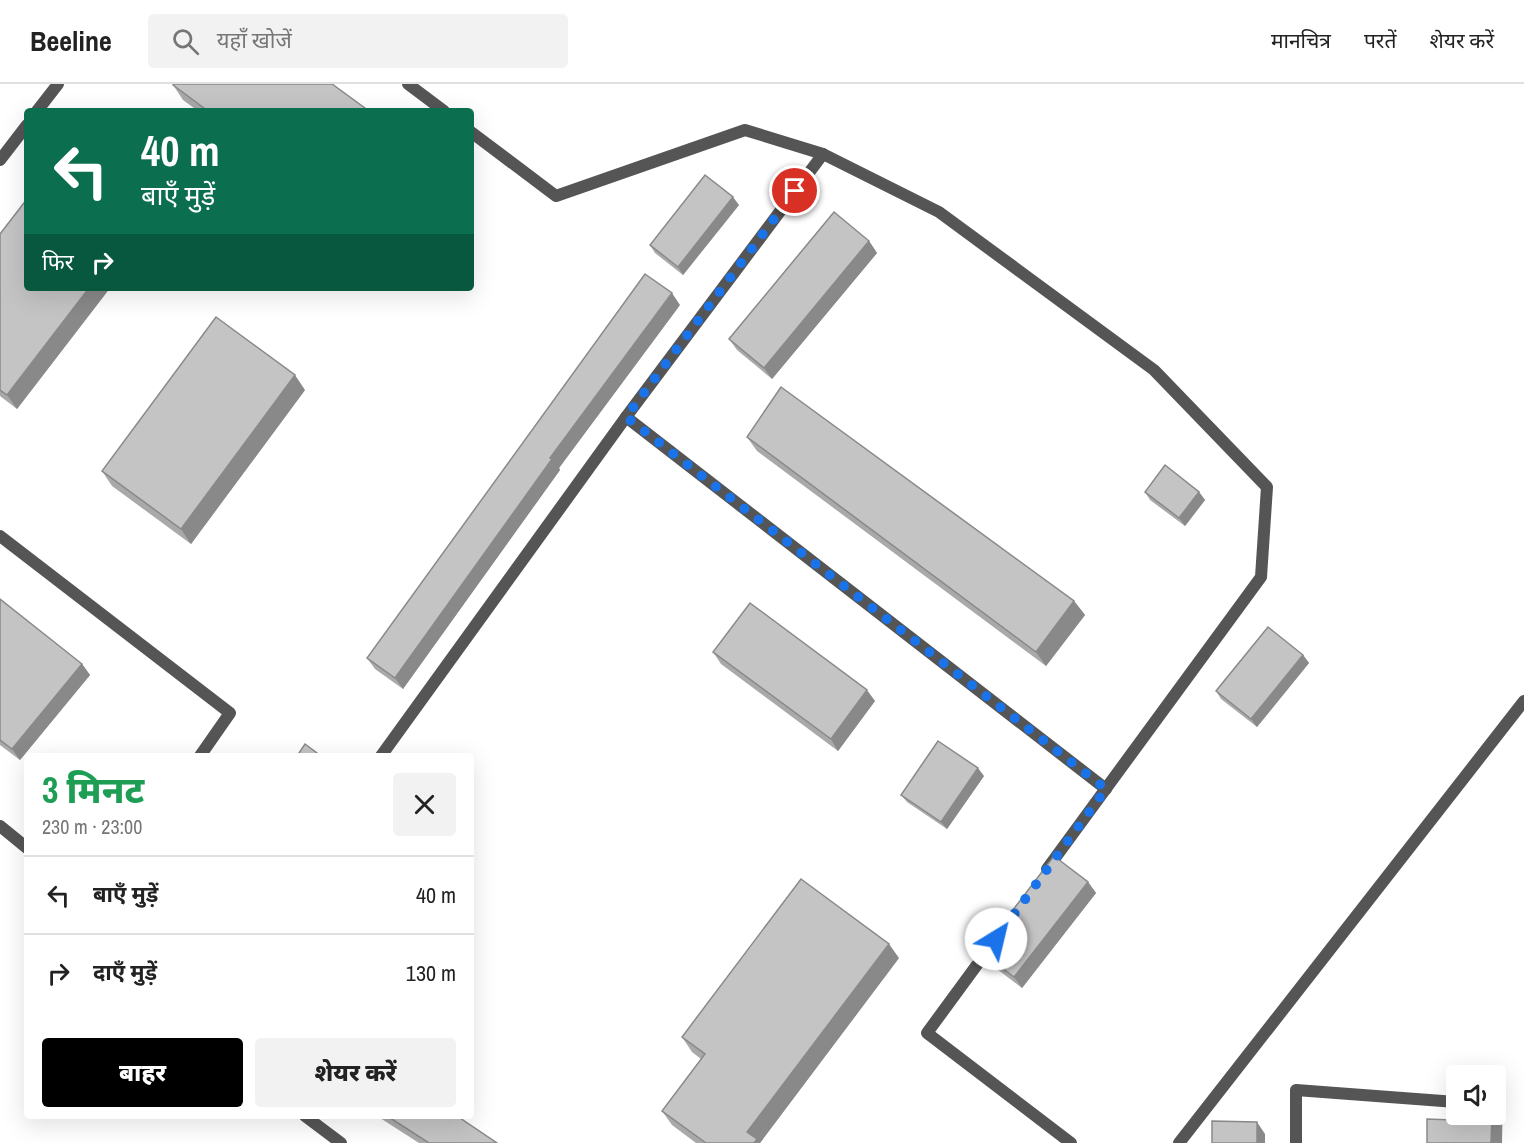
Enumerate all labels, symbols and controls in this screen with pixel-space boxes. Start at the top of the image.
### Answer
search box [148,14,568,68]
text: Beeline [30,22,112,60]
icon: search [169,25,202,58]
text: यहाँ खोजें [217,25,292,55]
text: मानचित्र [1271,26,1331,55]
text: परतें [1364,26,1396,55]
text: शेयर करें [1429,26,1494,55]
text: 40 m [141,123,220,179]
icon: left [42,132,120,210]
pin [769,165,820,216]
icon: arrive [778,174,811,207]
text: बाएँ मुड़ें [141,177,215,213]
icon: right [86,246,119,279]
text: फिर [42,247,74,277]
text: 3 मिनट [42,766,144,814]
button: close [393,773,456,836]
text: 230 m · 23:00 [42,813,142,840]
icon: left [42,879,75,912]
text: बाएँ मुड़ें [93,879,158,909]
text: 40 m [416,880,456,910]
position arrow [964,907,1028,971]
icon: right [42,957,75,990]
text: दाएँ मुड़ें [93,957,157,987]
text: 130 m [406,958,456,988]
button: बाहर [42,1038,243,1107]
button: शेयर करें [255,1038,456,1107]
map controls [1446,1065,1506,1125]
button: sound [1446,1065,1506,1125]

